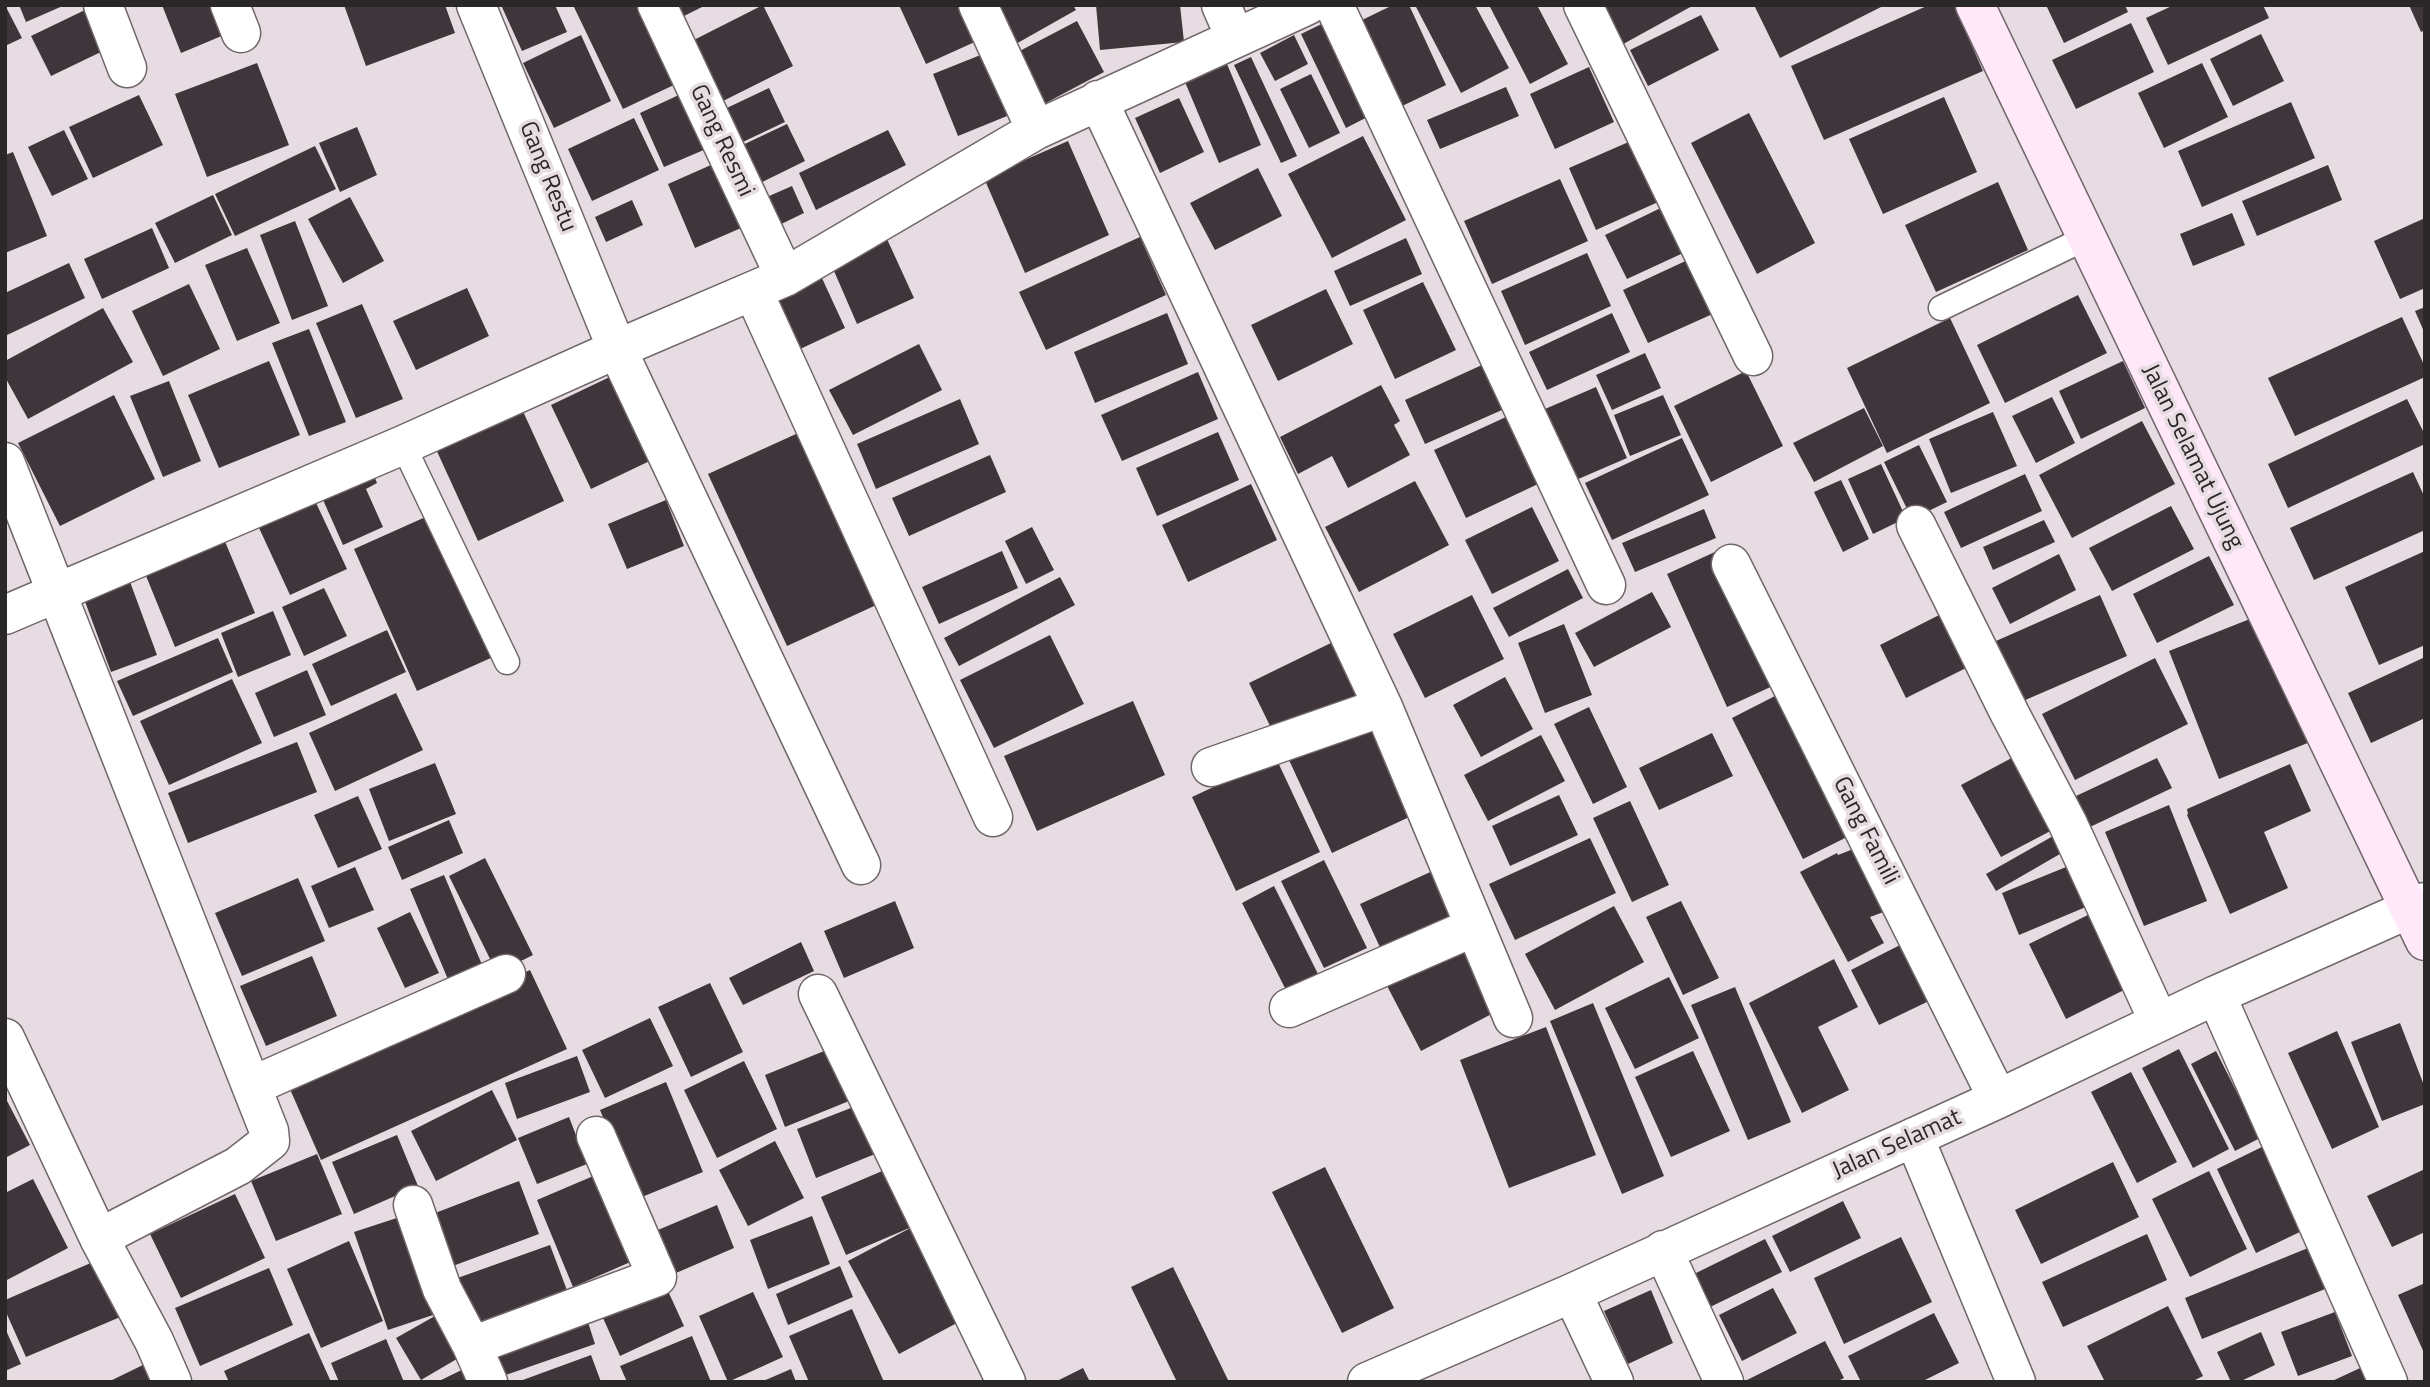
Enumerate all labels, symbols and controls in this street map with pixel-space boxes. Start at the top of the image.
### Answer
street label: Gang Resmi [682,80,760,202]
street label: Gang Restu [512,118,582,236]
street label: Jalan Selamat Ujung [2135,360,2249,554]
street label: Gang Famili [1826,772,1904,890]
street label: Jalan Selamat [1828,1104,1966,1186]

